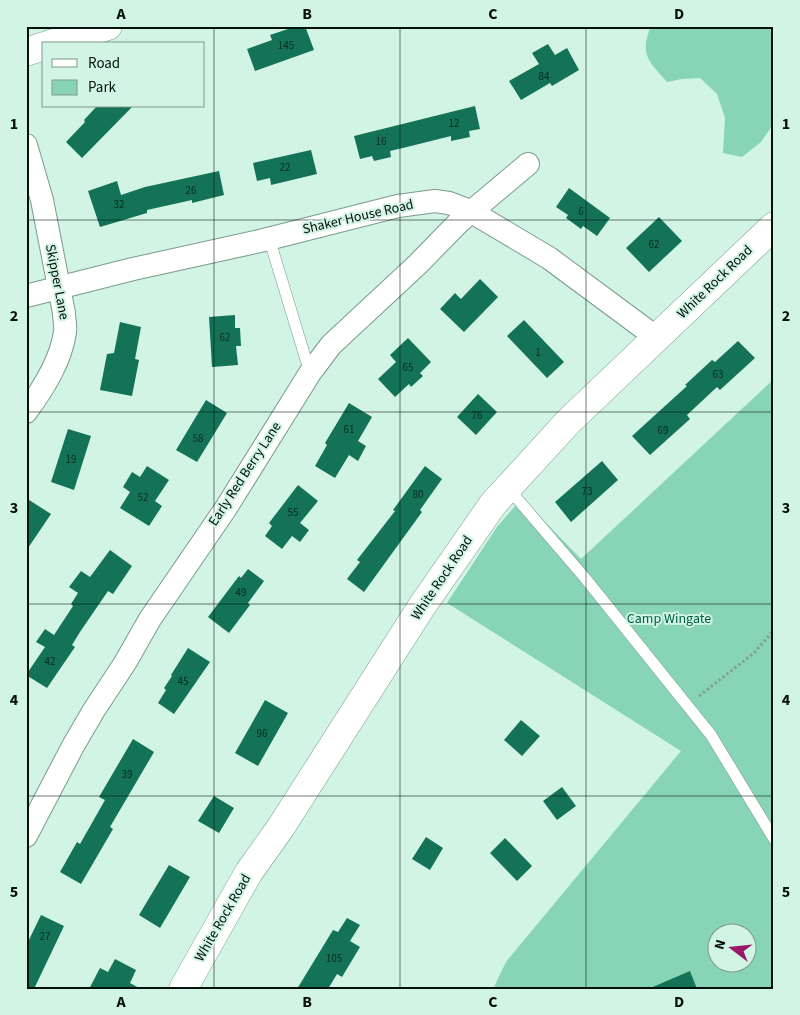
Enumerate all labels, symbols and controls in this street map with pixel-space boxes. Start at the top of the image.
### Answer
text: A [115,3,126,25]
text: B [302,3,312,25]
text: C [488,3,498,25]
text: D [674,3,684,25]
house number: 145 [278,38,294,53]
legend [42,42,205,108]
text: Road [88,53,120,74]
house number: 84 [539,69,550,84]
text: Park [88,77,117,98]
text: 1 [10,113,18,135]
text: 1 [782,113,790,135]
house number: 12 [449,116,459,131]
house number: 16 [376,134,387,149]
house number: 22 [280,160,290,175]
house number: 26 [186,183,197,198]
street label: Shaker House Road [300,194,416,240]
house number: 32 [114,197,124,212]
house number: 6 [578,204,584,219]
house number: 62 [649,237,659,252]
street label: White Rock Road [673,241,757,323]
street label: Skipper Lane [40,243,74,321]
text: 2 [10,305,18,327]
text: 2 [782,305,790,327]
house number: 62 [220,330,230,345]
house number: 1 [535,345,541,360]
house number: 65 [403,360,413,375]
house number: 63 [713,367,723,382]
house number: 76 [472,408,483,423]
street label: Early Red Berry Lane [204,418,286,530]
house number: 61 [344,422,354,437]
house number: 69 [658,423,668,438]
house number: 58 [193,431,204,446]
house number: 19 [66,452,76,467]
house number: 73 [582,484,592,499]
house number: 80 [413,487,423,502]
house number: 52 [138,490,148,505]
text: 3 [10,497,18,519]
text: 3 [782,497,790,519]
house number: 55 [288,505,298,520]
street label: White Rock Road [406,532,478,624]
house number: 49 [236,585,246,600]
park label: Camp Wingate [627,609,711,629]
house number: 42 [45,654,55,669]
house number: 45 [178,674,188,689]
text: 4 [10,689,19,711]
text: 4 [782,689,791,711]
house number: 96 [257,726,268,741]
house number: 39 [122,767,132,782]
street label: White Rock Road [190,871,256,965]
text: 5 [10,881,18,903]
text: 5 [782,881,790,903]
north arrow [708,922,758,972]
house number: 27 [40,929,50,944]
text: N [710,937,731,952]
house number: 105 [326,951,342,966]
text: A [115,991,126,1013]
text: B [302,991,312,1013]
text: C [488,991,498,1013]
text: D [674,991,684,1013]

